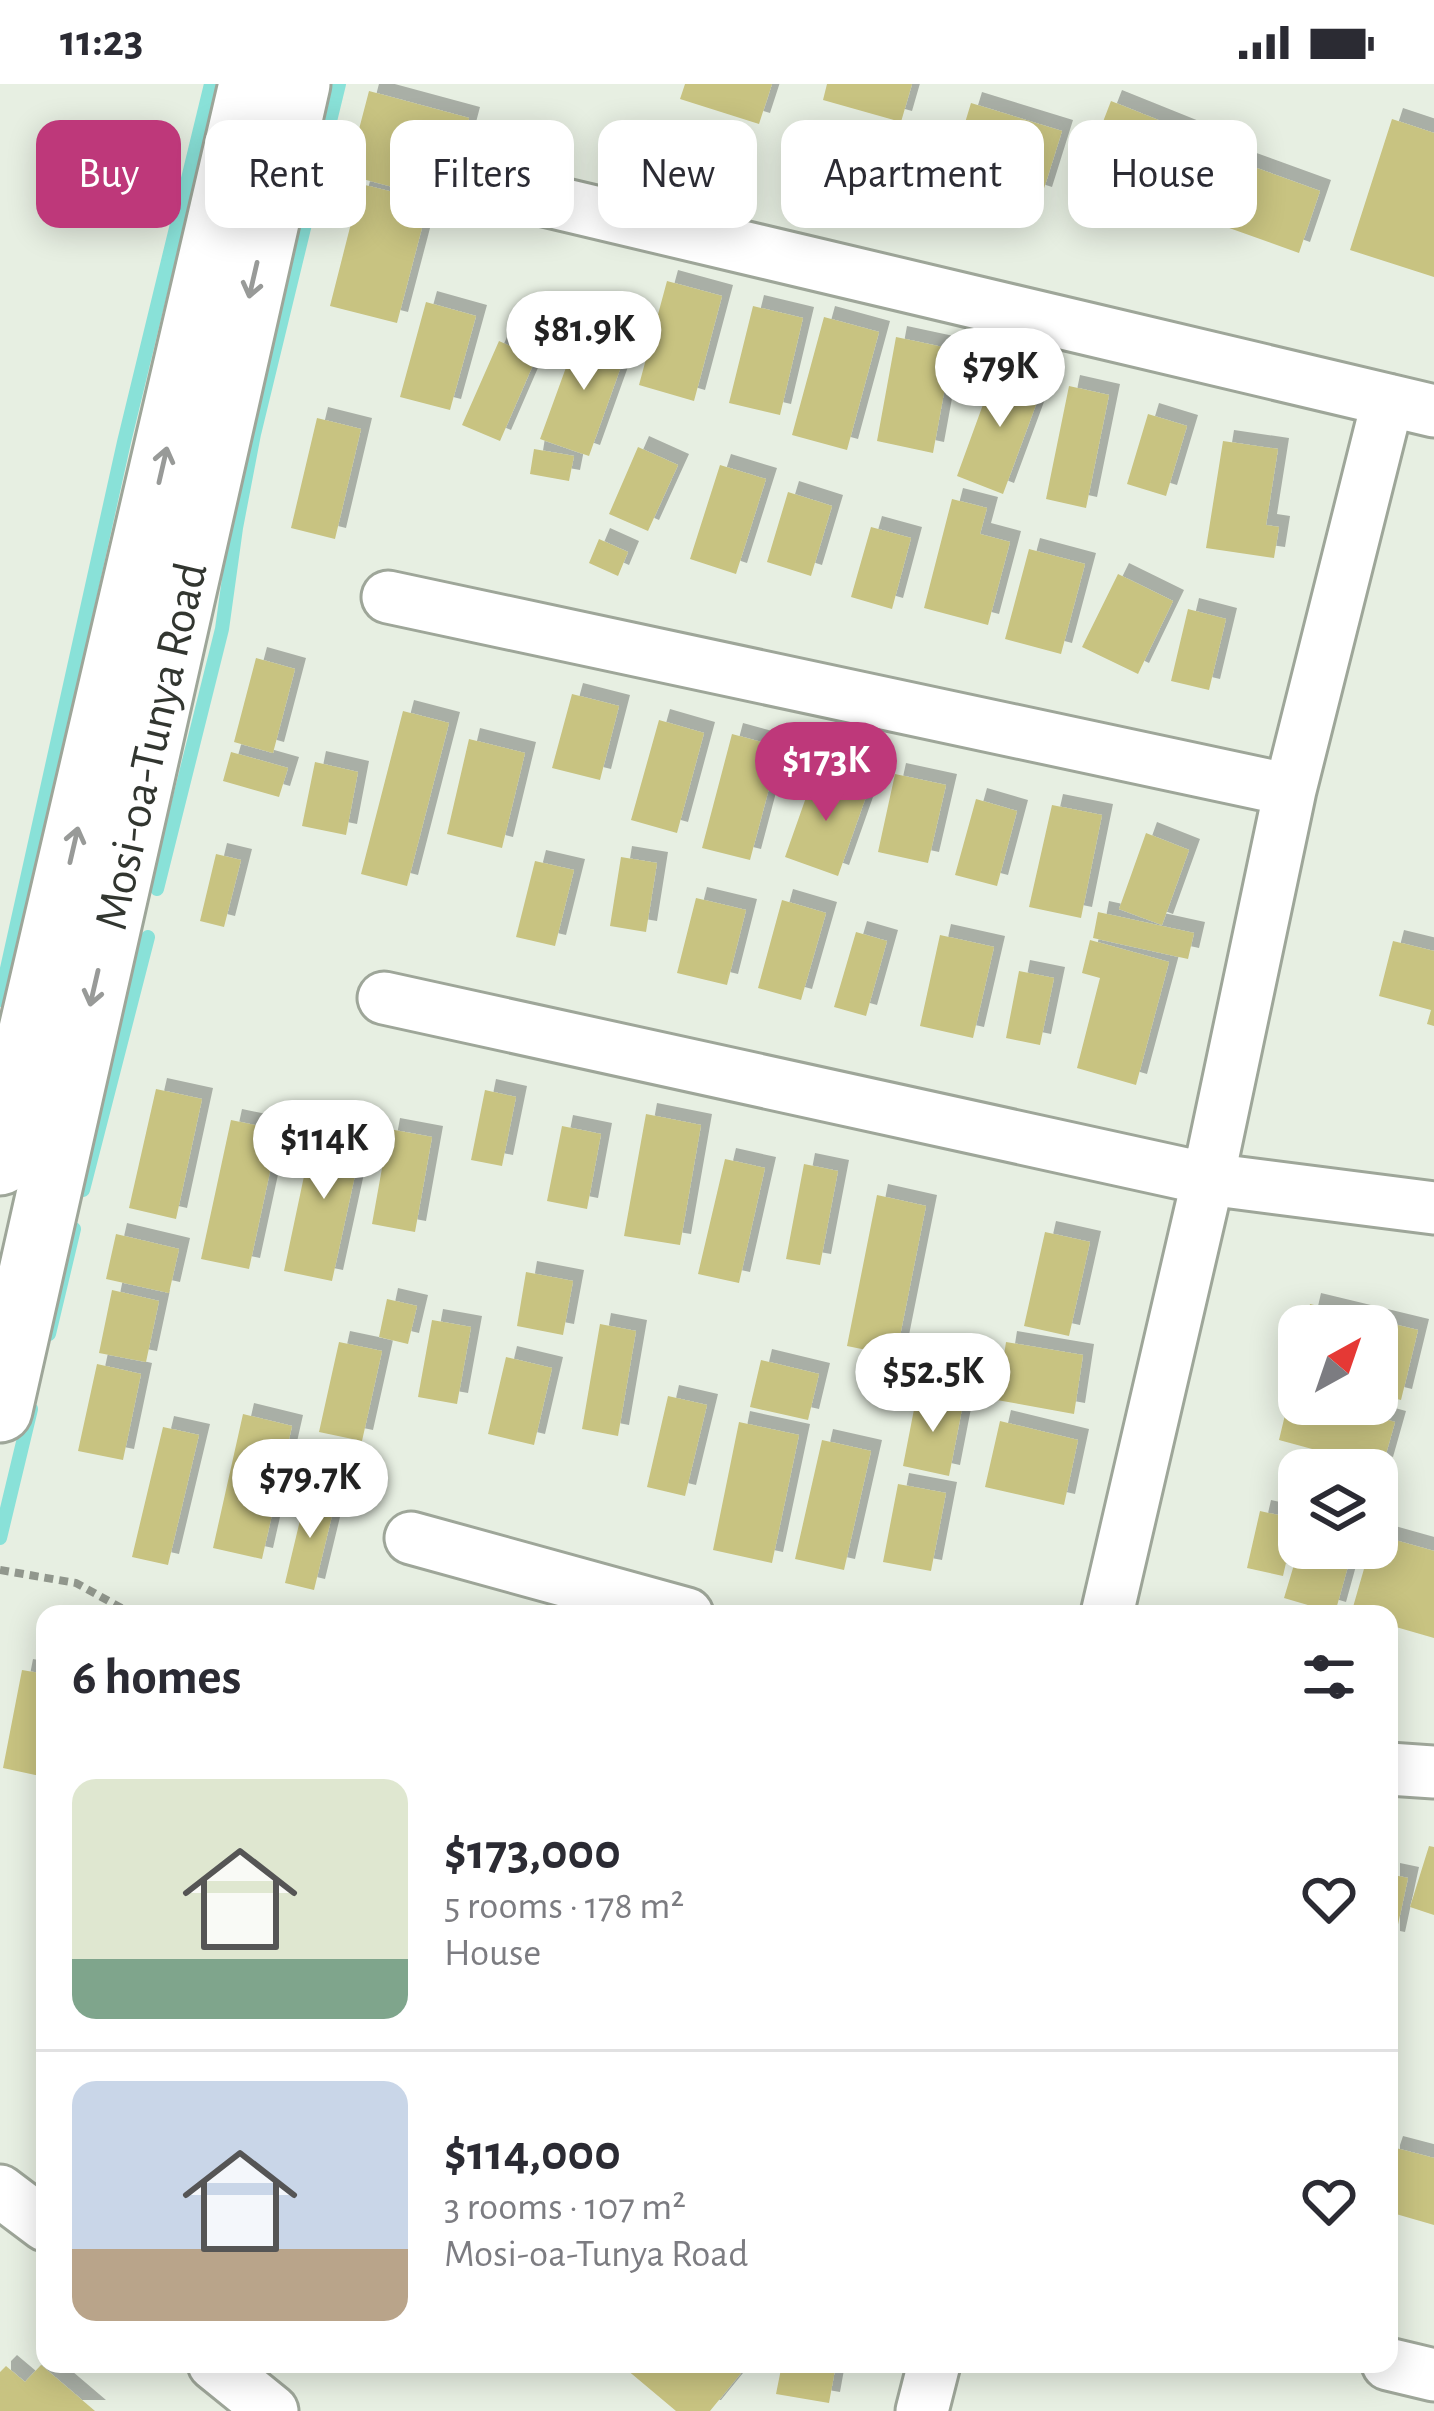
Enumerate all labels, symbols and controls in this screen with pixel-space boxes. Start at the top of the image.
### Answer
text: 11:23 [60,19,143,64]
chip: Buy [36,120,181,228]
chip: Rent [205,120,366,228]
chip: Filters [390,120,574,228]
chip: New [598,120,757,228]
chip: Apartment [781,120,1044,228]
chip: House [1068,120,1257,228]
one-way arrow [241,260,263,298]
pin: $81.9K [486,291,682,393]
text: $81.9K [533,310,635,349]
pin: $79K [929,328,1071,430]
text: $79K [962,347,1038,386]
one-way arrow [153,446,175,484]
street label: Mosi-oa-Tunya Road [88,558,217,934]
pin: $173K [742,722,910,824]
text: $173K [782,741,870,780]
one-way arrow [64,826,87,864]
one-way arrow [82,969,105,1007]
pin: $114K [240,1100,408,1202]
text: $114K [280,1119,368,1158]
north arrow [1278,1305,1398,1425]
map controls [1278,1305,1398,1569]
pin: $52.5K [835,1333,1031,1435]
text: $52.5K [882,1352,984,1391]
pin: $79.7K [212,1439,408,1541]
button: layers [1278,1449,1398,1569]
text: $79.7K [259,1458,361,1497]
icon: filters [1296,1644,1362,1710]
text: 6 homes [72,1652,241,1703]
icon: home [168,1827,312,1971]
text: $173,000 [444,1827,621,1878]
icon: heart [1296,1866,1362,1932]
text: 5 rooms · 178 m² [444,1887,684,1926]
text: House [444,1934,541,1973]
text: $114,000 [444,2128,621,2179]
icon: home [168,2129,312,2273]
icon: heart [1296,2168,1362,2234]
text: 3 rooms · 107 m² [444,2188,686,2227]
text: Mosi-oa-Tunya Road [444,2235,749,2274]

